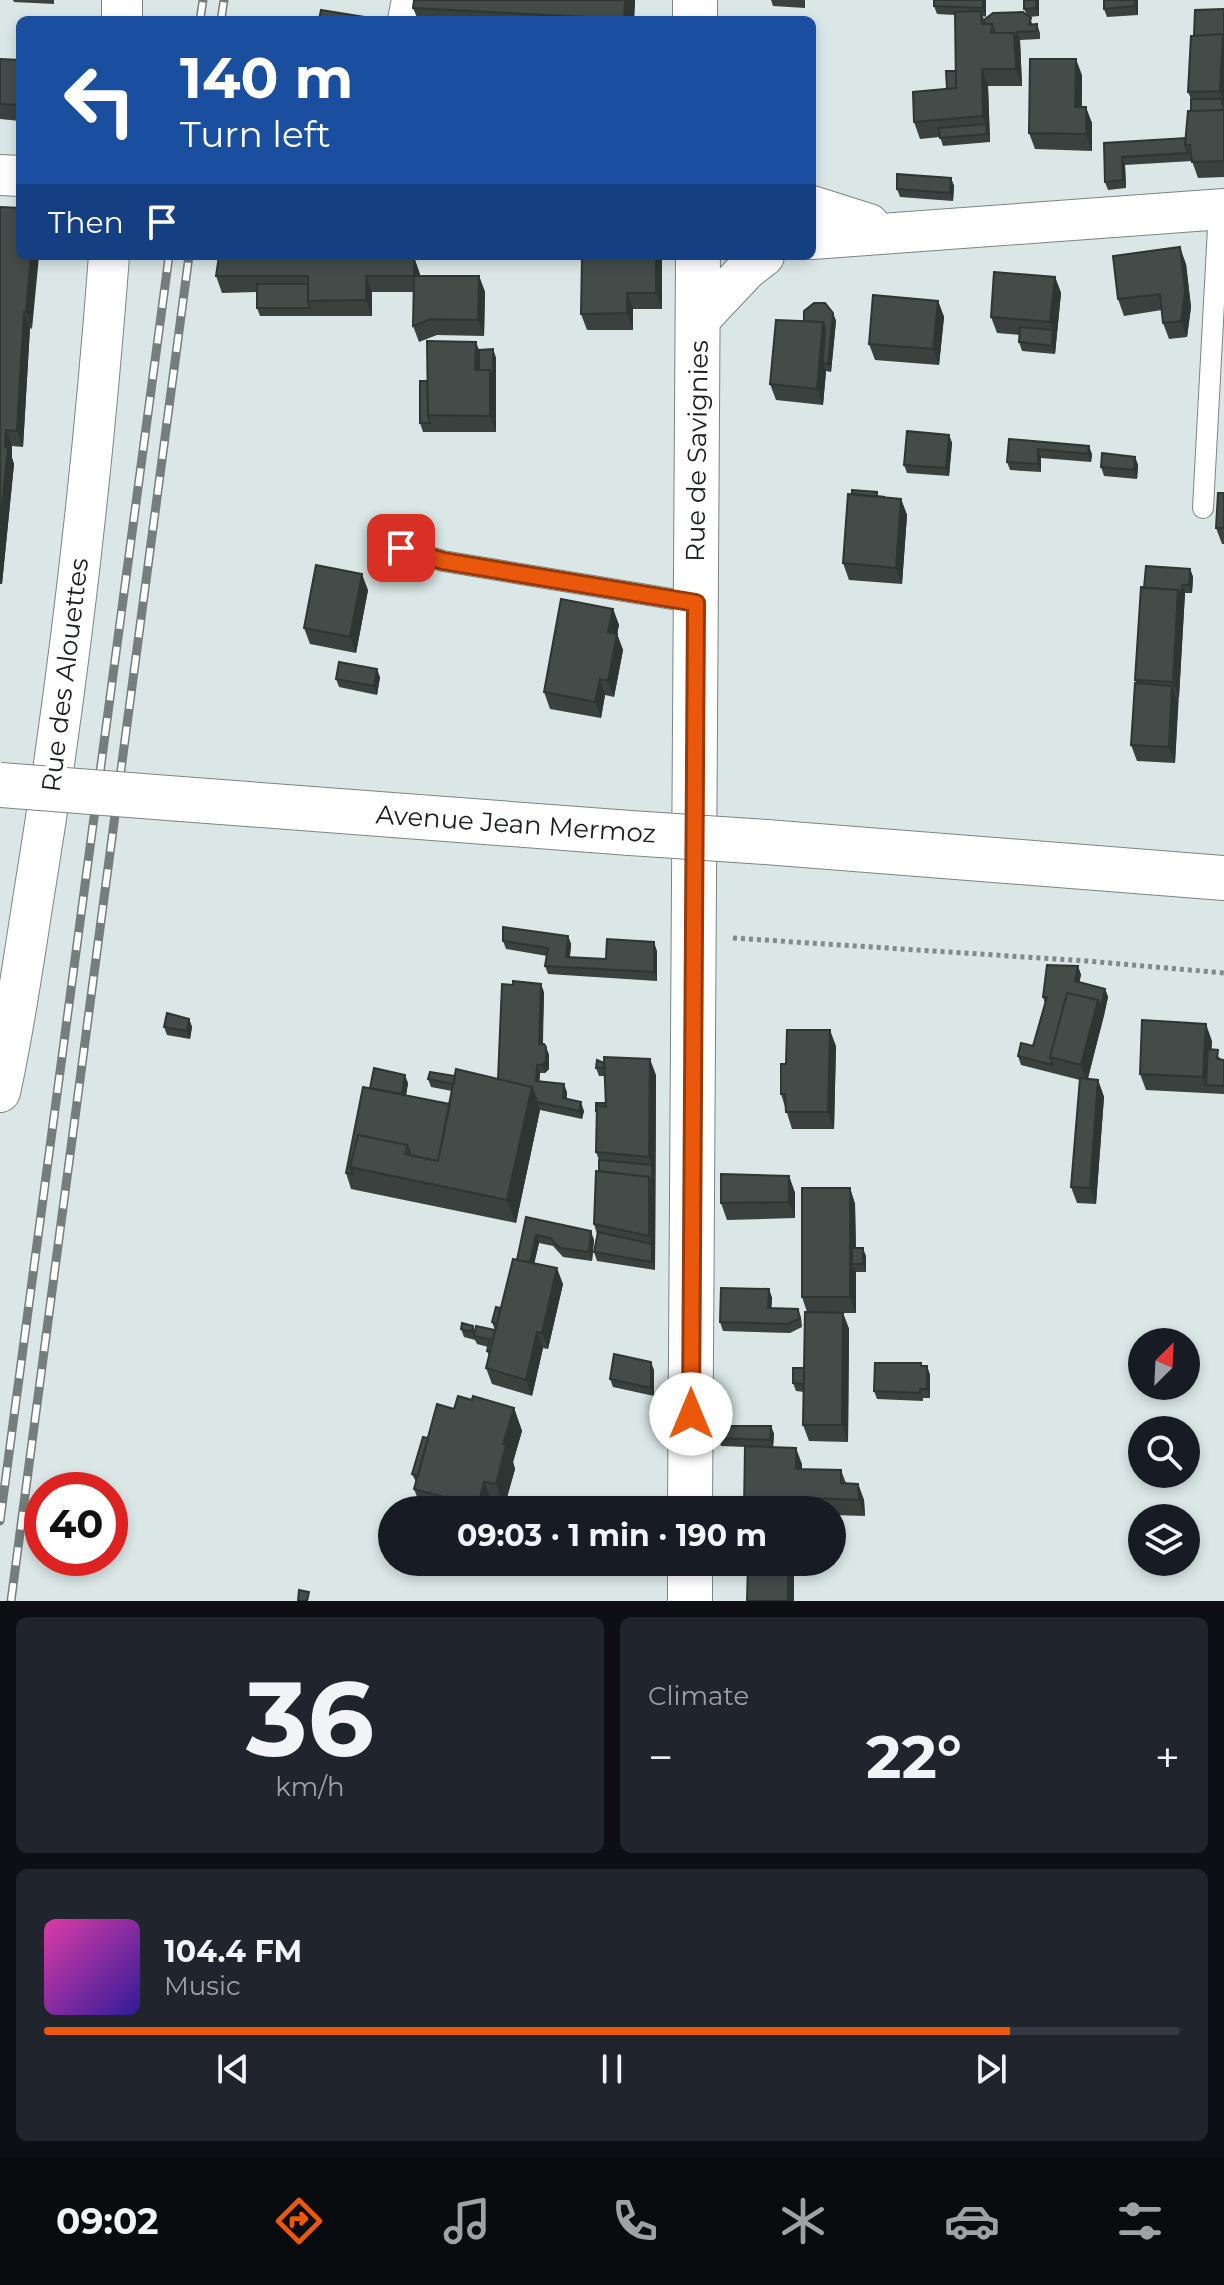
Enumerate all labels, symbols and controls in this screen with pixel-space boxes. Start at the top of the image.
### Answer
text: 140 m [180,44,353,112]
icon: left [48,48,152,152]
text: Turn left [180,112,331,156]
icon: arrive [140,200,184,244]
text: Then [48,204,124,241]
street label: Rue de Savignies [679,340,715,562]
pin [367,514,435,582]
icon: arrive [379,526,423,570]
street label: Rue des Alouettes [35,556,95,794]
street label: Avenue Jean Mermoz [375,798,657,850]
north arrow [1128,1328,1200,1400]
map controls [1128,1328,1200,1576]
position arrow [649,1372,733,1456]
button: search [1128,1416,1200,1488]
speed limit sign: 40 [24,1472,128,1576]
button: layers [1128,1504,1200,1576]
text: 09:03 · 1 min · 190 m [457,1517,767,1554]
text: 36 [246,1655,374,1782]
text: Climate [648,1680,749,1712]
text: 22° [866,1720,962,1793]
text: − [648,1730,673,1784]
text: + [1155,1730,1180,1784]
text: km/h [275,1771,345,1803]
text: 104.4 FM [164,1933,302,1970]
text: Music [164,1970,241,2002]
icon: previous [211,2047,255,2091]
icon: pause [590,2047,634,2091]
icon: next [969,2047,1013,2091]
icon: directions [271,2193,327,2249]
icon: music [439,2193,495,2249]
icon: phone [607,2193,663,2249]
icon: climate [775,2193,831,2249]
icon: car [944,2193,1000,2249]
icon: filters [1112,2193,1168,2249]
text: 09:02 [56,2199,158,2243]

